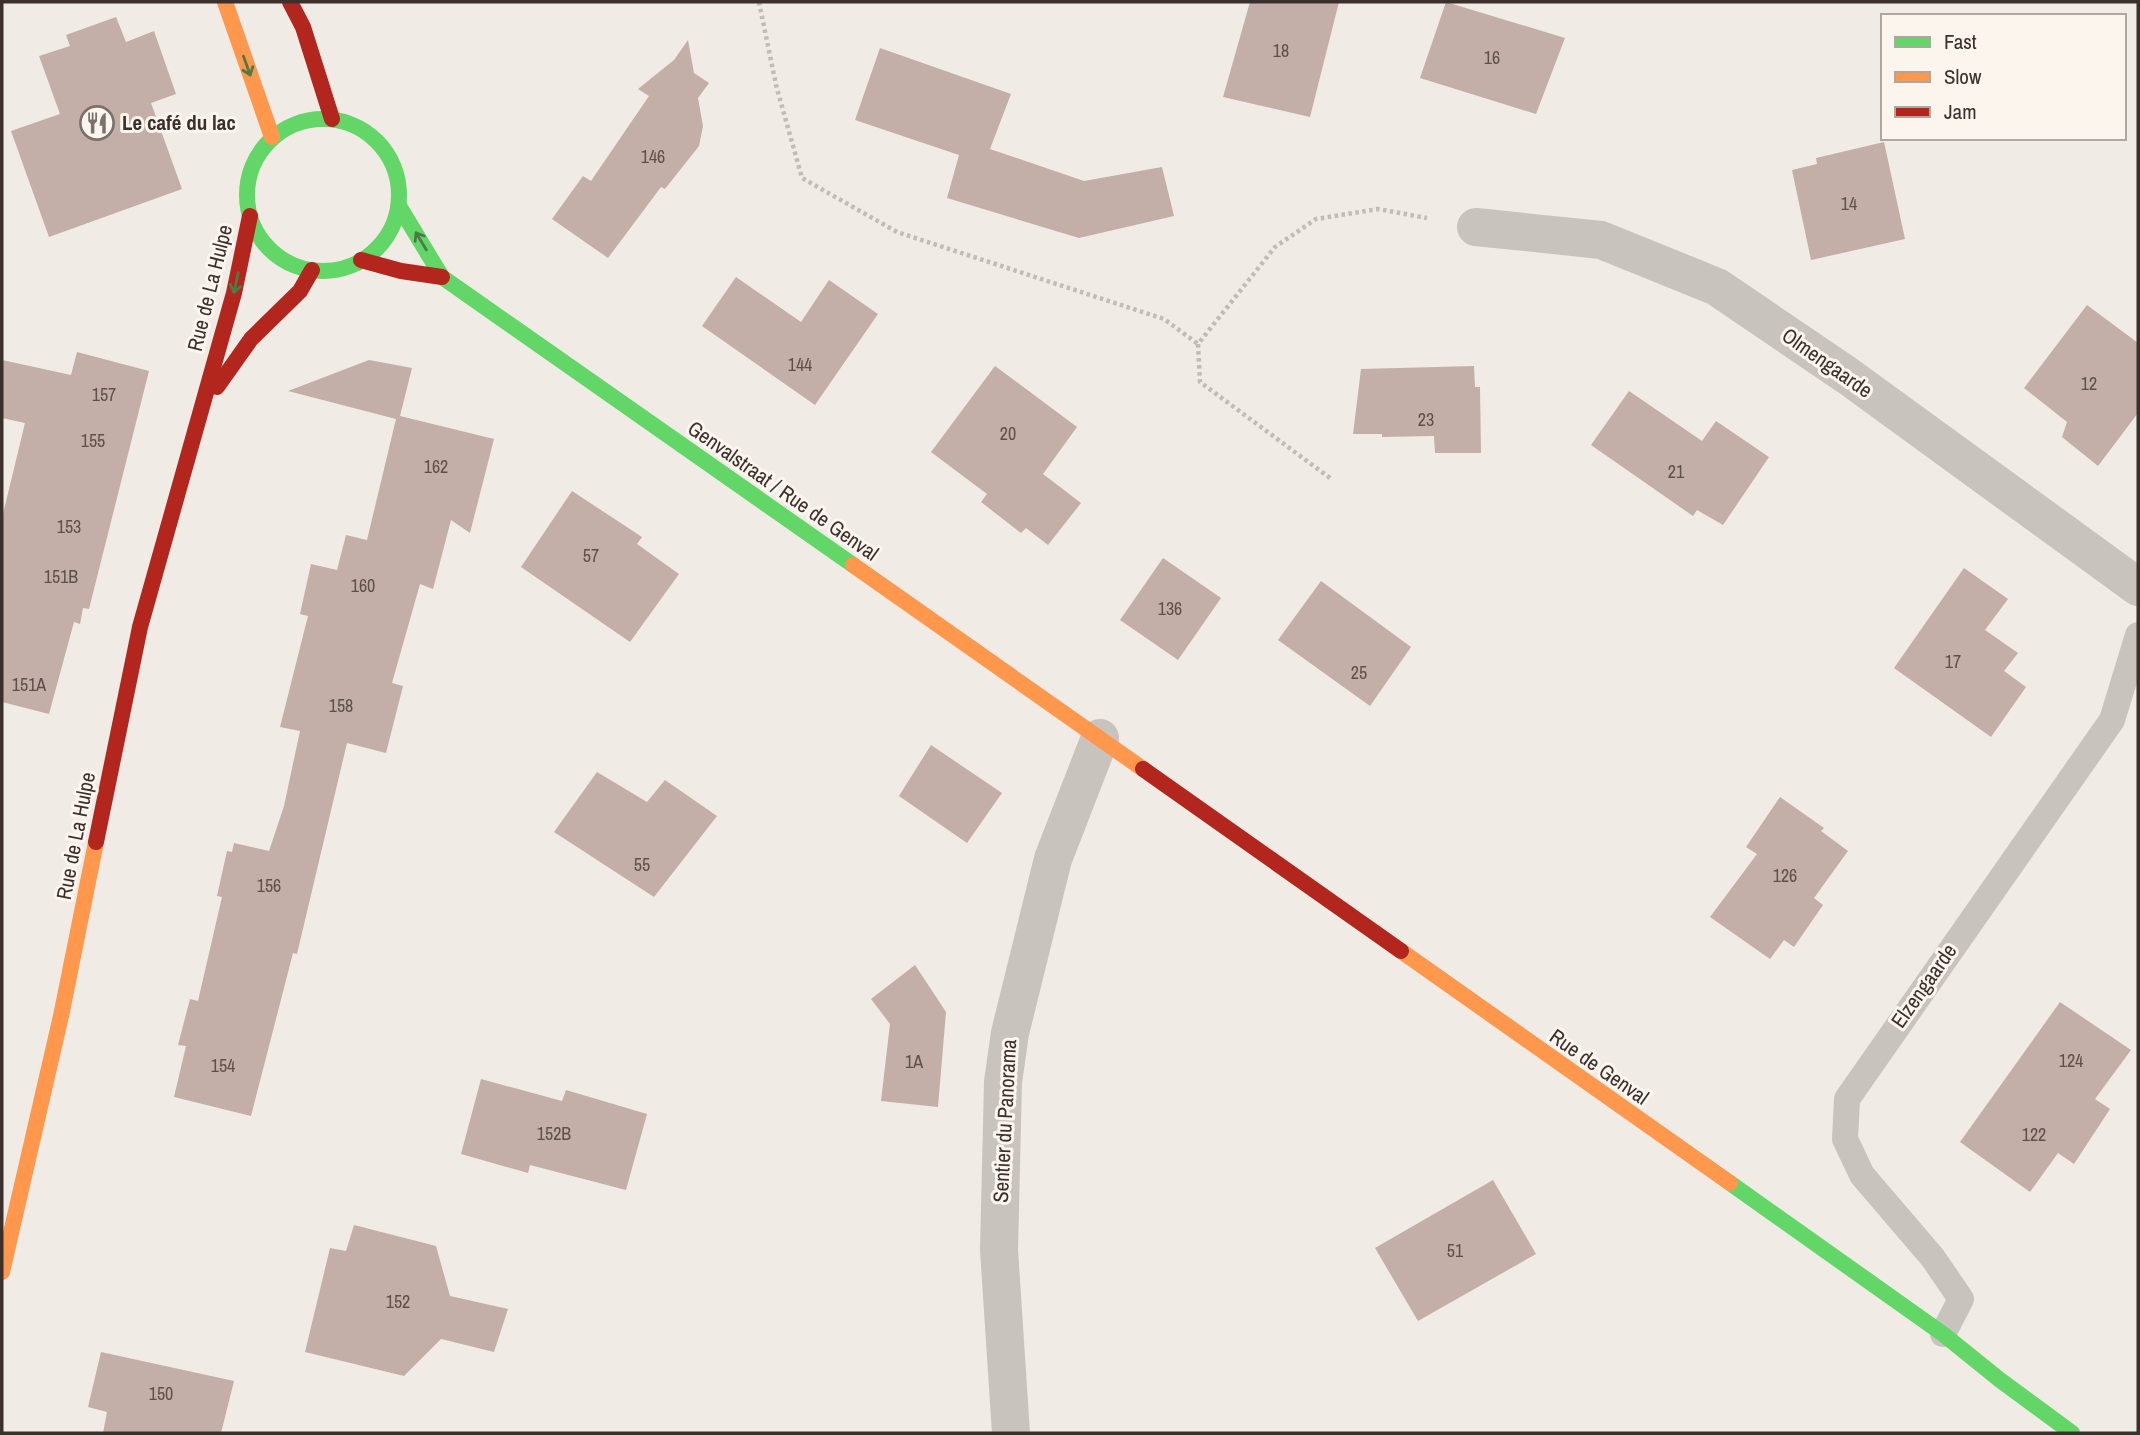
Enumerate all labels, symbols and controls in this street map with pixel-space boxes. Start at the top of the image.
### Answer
legend [1881,14,2126,140]
text: Fast [1944,27,1977,56]
house number: 18 [1273,38,1289,63]
house number: 16 [1484,45,1500,70]
one-way arrow [242,55,255,77]
text: Slow [1944,62,1982,91]
text: Jam [1944,97,1977,126]
restaurant icon: Le café du lac [78,104,116,142]
place label: Le café du lac [122,108,236,137]
house number: 146 [641,144,665,169]
house number: 14 [1841,191,1857,216]
street label: Rue de La Hulpe [180,222,239,354]
one-way arrow [414,232,428,252]
one-way arrow [229,271,242,294]
street label: Olmengaarde [1776,321,1878,404]
house number: 144 [788,352,812,377]
house number: 12 [2081,371,2097,396]
house number: 157 [92,382,116,407]
house number: 23 [1418,407,1434,432]
street label: Genvalstraat / Rue de Genval [682,414,885,568]
house number: 20 [1000,421,1016,446]
house number: 155 [81,428,105,453]
house number: 162 [424,454,448,479]
house number: 21 [1668,459,1685,484]
house number: 153 [57,514,81,539]
house number: 57 [583,543,599,568]
house number: 151B [44,564,78,589]
house number: 160 [351,573,375,598]
house number: 136 [1158,596,1182,621]
house number: 17 [1945,649,1961,674]
house number: 25 [1351,660,1367,685]
house number: 151A [12,672,46,697]
house number: 158 [329,693,353,718]
street label: Rue de La Hulpe [49,770,102,902]
house number: 55 [634,852,650,877]
house number: 126 [1773,863,1797,888]
house number: 156 [257,873,281,898]
street label: Elzengaarde [1884,938,1963,1034]
street label: Rue de Genval [1544,1022,1655,1111]
street label: Sentier du Panorama [986,1038,1023,1203]
house number: 124 [2059,1048,2083,1073]
house number: 1A [905,1049,923,1074]
house number: 154 [211,1053,235,1078]
house number: 152B [537,1121,571,1146]
house number: 122 [2022,1122,2046,1147]
house number: 51 [1447,1238,1464,1263]
house number: 152 [386,1289,410,1314]
house number: 150 [149,1381,173,1406]

